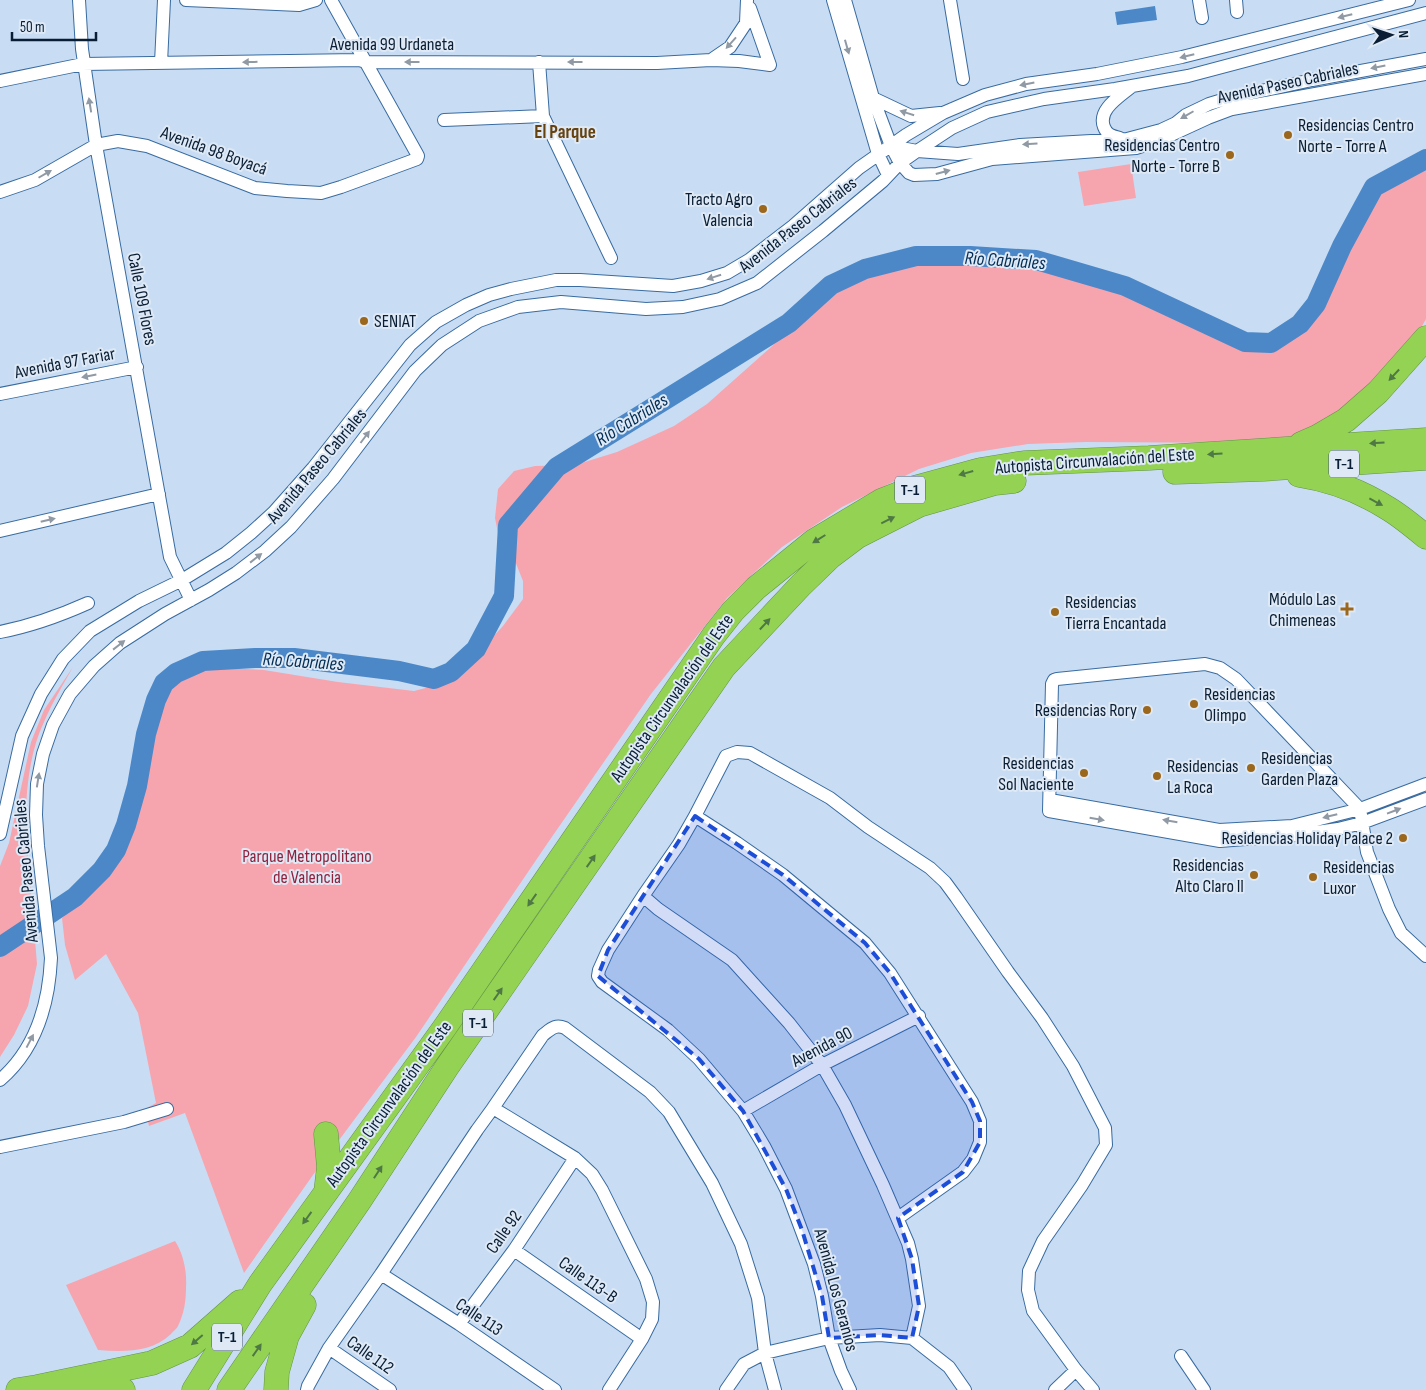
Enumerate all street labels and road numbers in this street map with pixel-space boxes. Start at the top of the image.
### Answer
street label: Avenida 99 Urdaneta [329,34,454,55]
street label: Avenida Paseo Cabriales [1215,58,1360,108]
street label: Avenida 98 Boyacá [157,122,270,180]
street label: Avenida Paseo Cabriales [734,173,861,278]
street label: Calle 109 Flores [123,251,161,347]
street label: Avenida 97 Fariar [12,343,117,383]
street label: Avenida Paseo Cabriales [262,404,371,528]
street label: Autopista Circunvalación del Este [994,444,1195,479]
road number: T-1 [1329,450,1359,478]
road number: T-1 [895,476,925,504]
street label: Autopista Circunvalación del Este [606,610,738,787]
street label: Avenida Paseo Cabriales [9,799,43,944]
road number: T-1 [463,1010,493,1036]
street label: Autopista Circunvalación del Este [321,1017,456,1192]
street label: Avenida 90 [787,1022,856,1072]
street label: Calle 92 [482,1206,526,1258]
street label: Avenida Los Geranios [809,1225,862,1354]
street label: Calle 113-B [555,1252,621,1308]
street label: Calle 113 [451,1294,507,1340]
road number: T-1 [212,1324,242,1350]
street label: Calle 112 [343,1331,397,1379]

